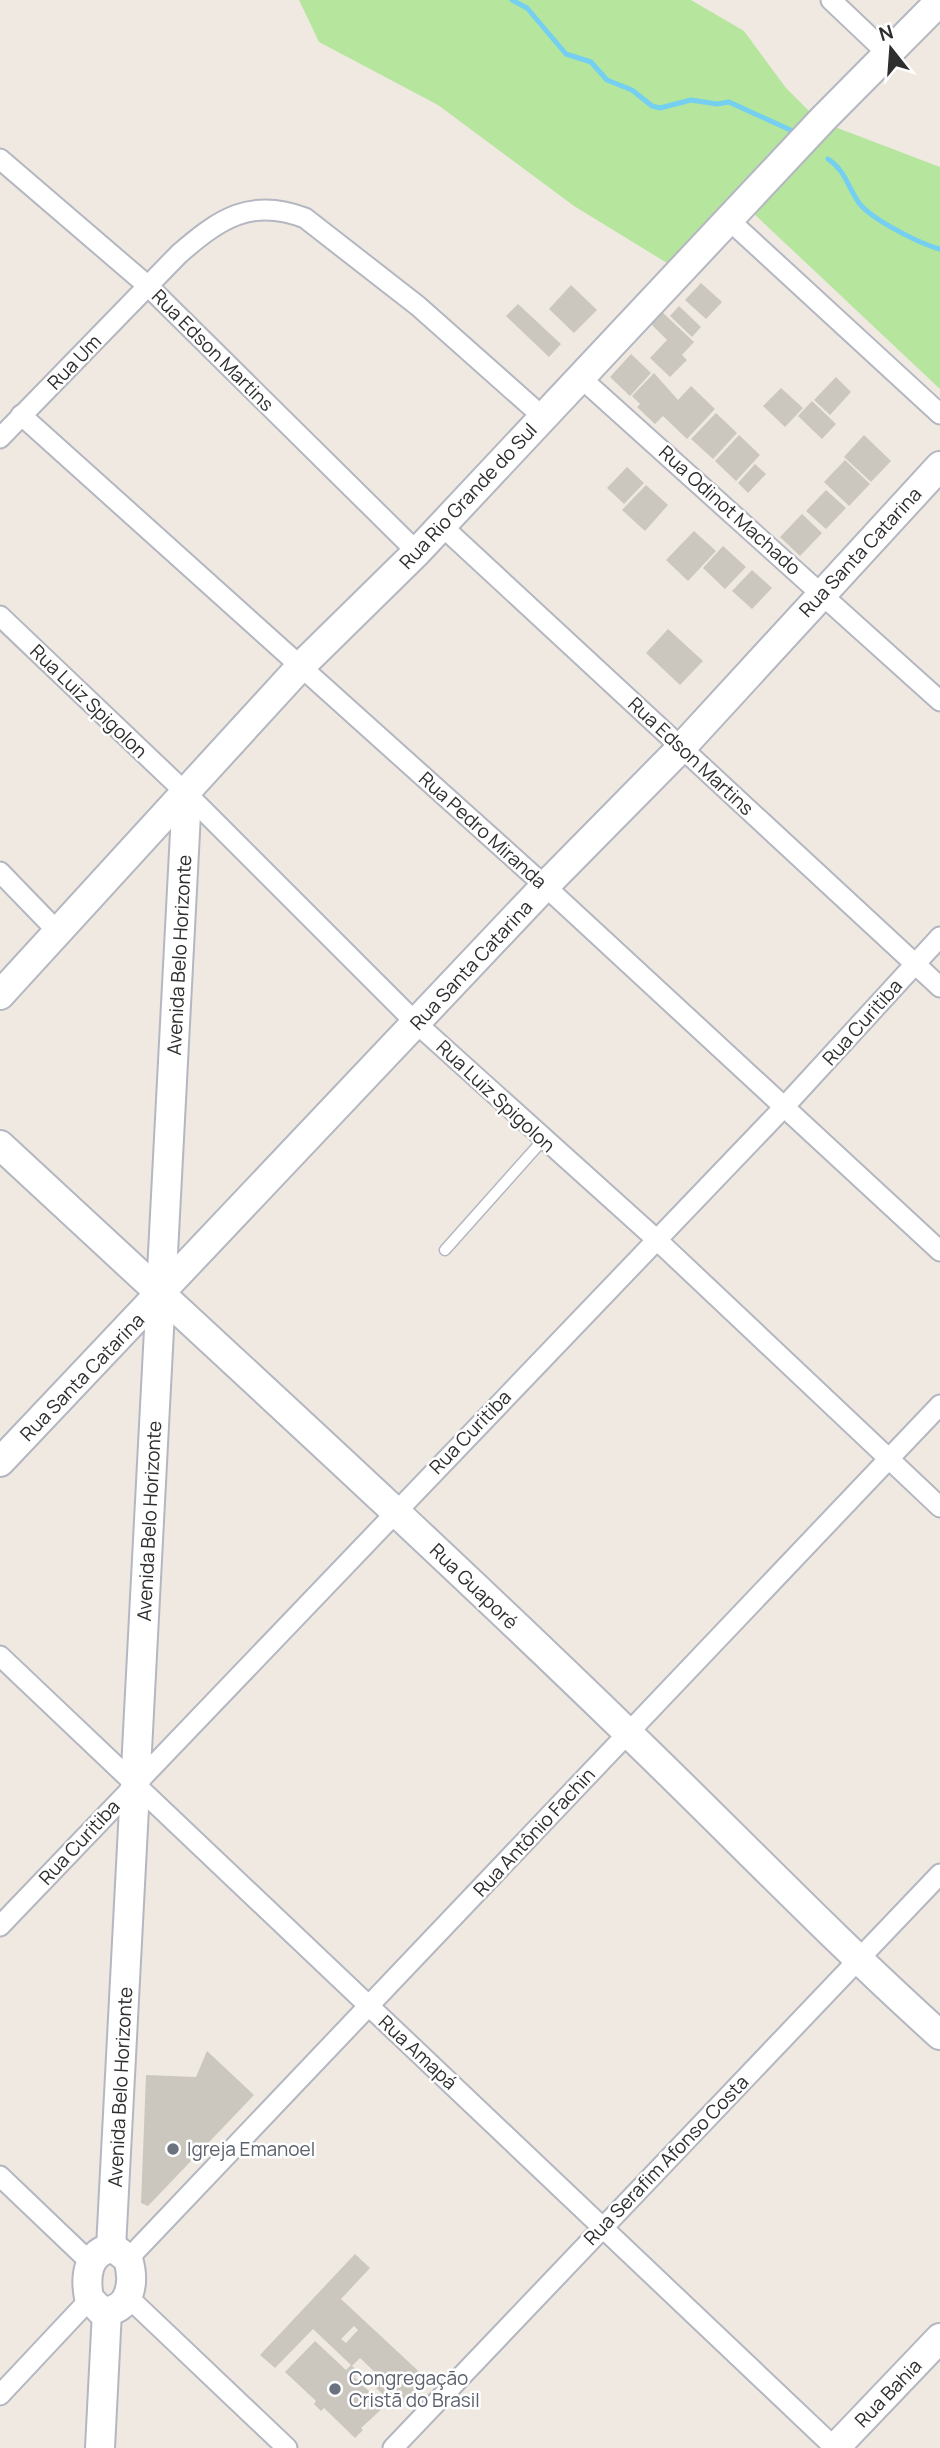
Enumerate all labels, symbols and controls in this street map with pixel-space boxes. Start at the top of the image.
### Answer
north arrow [856,14,926,84]
text: N [876,18,896,47]
street label: Rua Edson Martins [146,283,280,417]
street label: Rua Um [41,329,107,395]
street label: Rua Rio Grande do Sul [393,417,543,575]
street label: Rua Odinot Machado [654,439,806,581]
street label: Rua Santa Catarina [793,481,927,623]
street label: Rua Luiz Spigolon [25,638,153,764]
street label: Rua Edson Martins [623,691,759,821]
street label: Rua Pedro Miranda [414,766,552,894]
street label: Avenida Belo Horizonte [161,854,197,1056]
street label: Rua Santa Catarina [404,894,538,1036]
street label: Rua Curitiba [816,973,908,1071]
street label: Rua Luiz Spigolon [431,1034,561,1158]
street label: Rua Santa Catarina [14,1307,150,1447]
street label: Rua Curitiba [423,1384,517,1480]
street label: Avenida Belo Horizonte [131,1420,167,1622]
street label: Rua Guaporé [424,1537,524,1635]
street label: Rua Antônio Fachin [467,1762,601,1902]
street label: Rua Curitiba [33,1794,125,1890]
street label: Avenida Belo Horizonte [102,1986,138,2188]
street label: Rua Amapá [373,2009,463,2095]
street label: Rua Serafim Afonso Costa [578,2069,754,2251]
place label: Igreja Emanoel [187,2136,315,2162]
marker: Igreja Emanoel [165,2141,181,2157]
street label: Rua Bahia [849,2353,927,2433]
place label: Congregação Cristã do Brasil [349,2365,480,2413]
marker: Congregação Cristã do Brasil [327,2381,343,2397]

